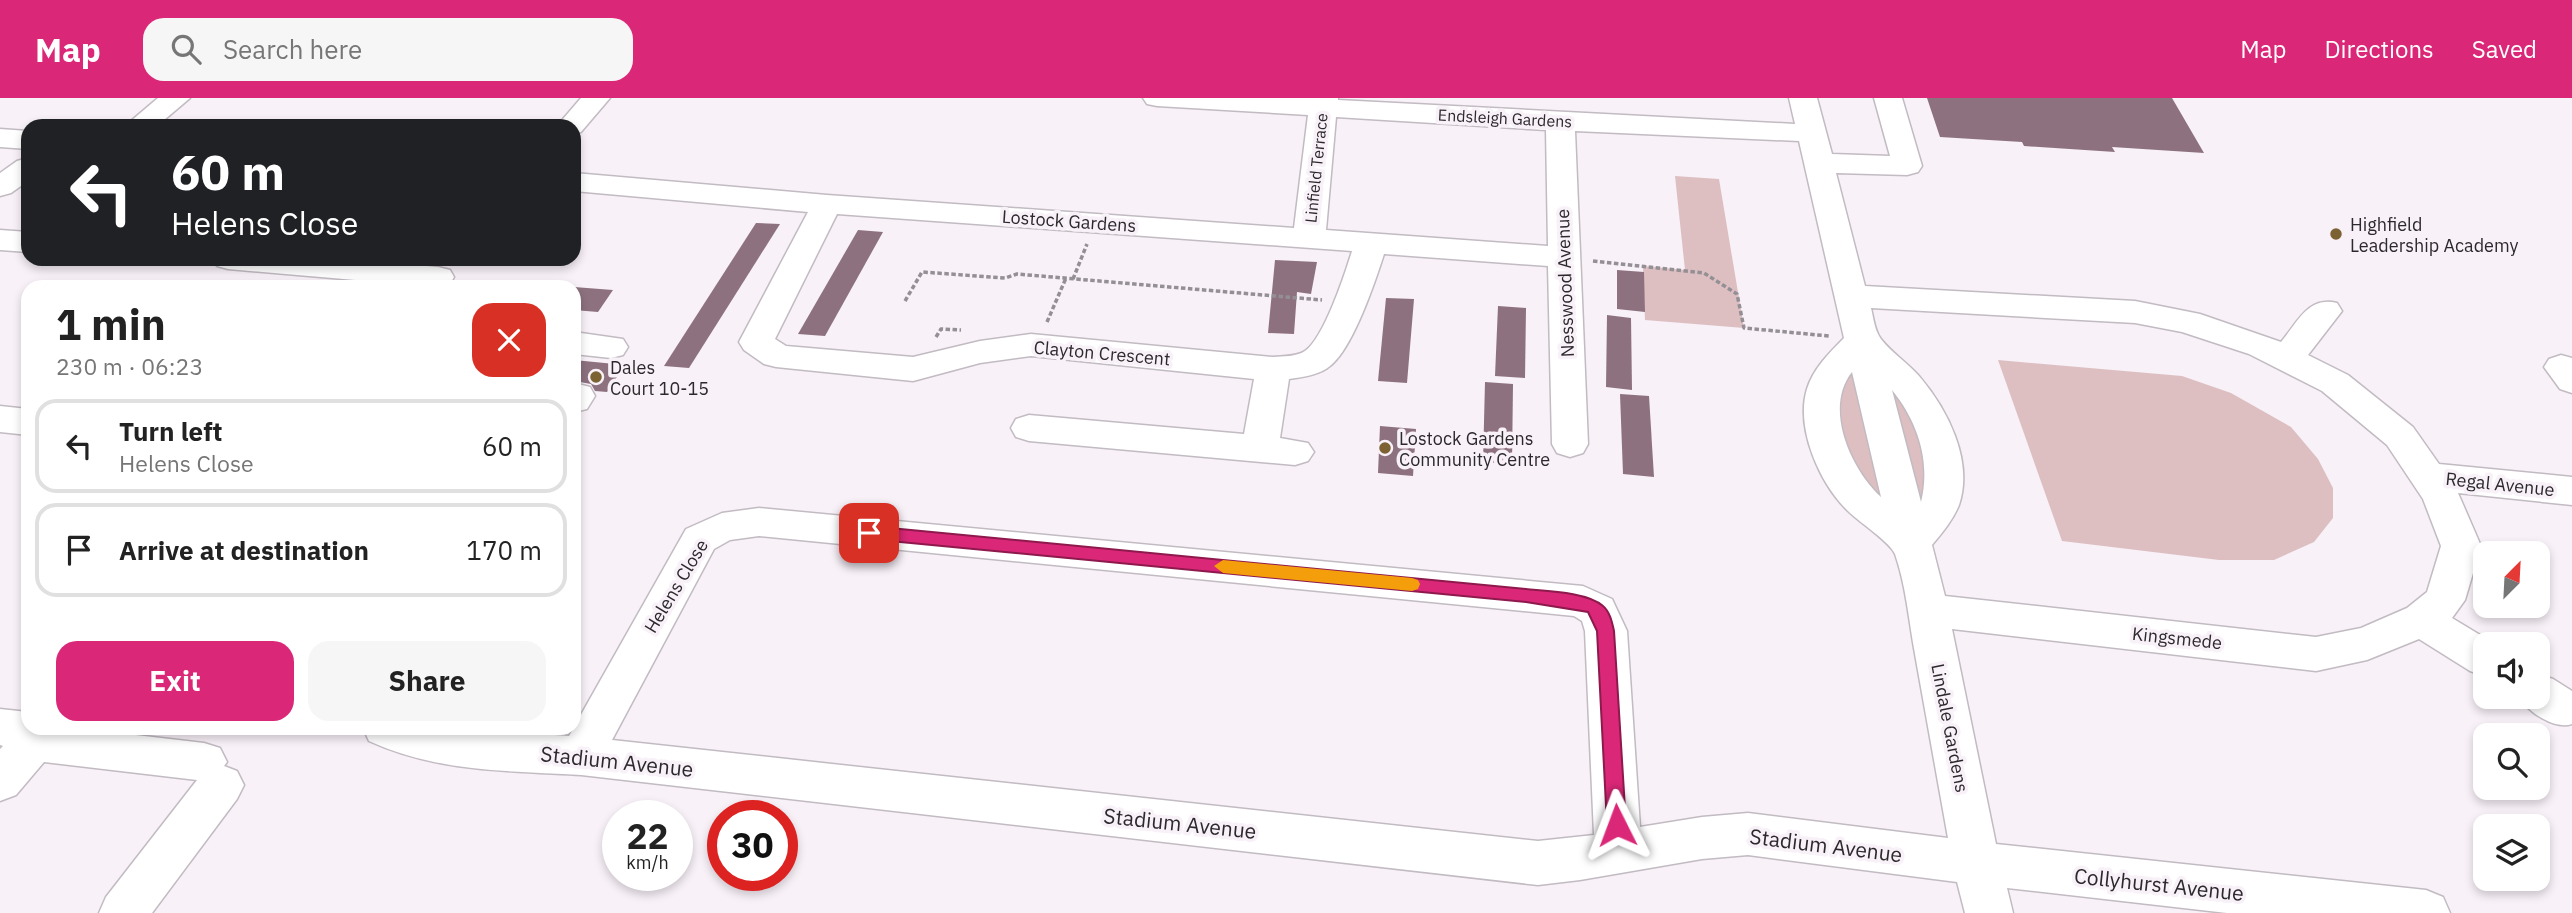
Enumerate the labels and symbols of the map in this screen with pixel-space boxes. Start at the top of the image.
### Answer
street label: Endsleigh Gardens [1437,104,1573,132]
street label: Linfield Terrace [1300,112,1332,224]
street label: Lostock Gardens [1001,205,1137,237]
street label: Nesswood Avenue [1551,208,1579,358]
place label: Highfield Leadership Academy [2350,213,2519,257]
marker: Highfield Leadership Academy [2328,226,2344,242]
street label: Clayton Crescent [1033,336,1171,370]
place label: Dales Court 10-15 [610,356,709,400]
marker: Dales Court 10-15 [588,369,604,385]
place label: Lostock Gardens Community Centre [1399,427,1550,471]
marker: Lostock Gardens Community Centre [1377,440,1393,456]
street label: Regal Avenue [2444,467,2556,501]
pin [839,503,899,563]
street label: Helens Close [639,535,713,637]
north arrow [2473,541,2550,618]
street label: Kingsmede [2131,622,2223,654]
street label: Lindale Gardens [1926,662,1974,794]
street label: Stadium Avenue [539,739,695,783]
position arrow [1580,788,1654,862]
speed limit sign: 30 [707,800,798,891]
street label: Stadium Avenue [1102,801,1258,845]
street label: Stadium Avenue [1748,822,1904,868]
street label: Collyhurst Avenue [2073,861,2245,907]

